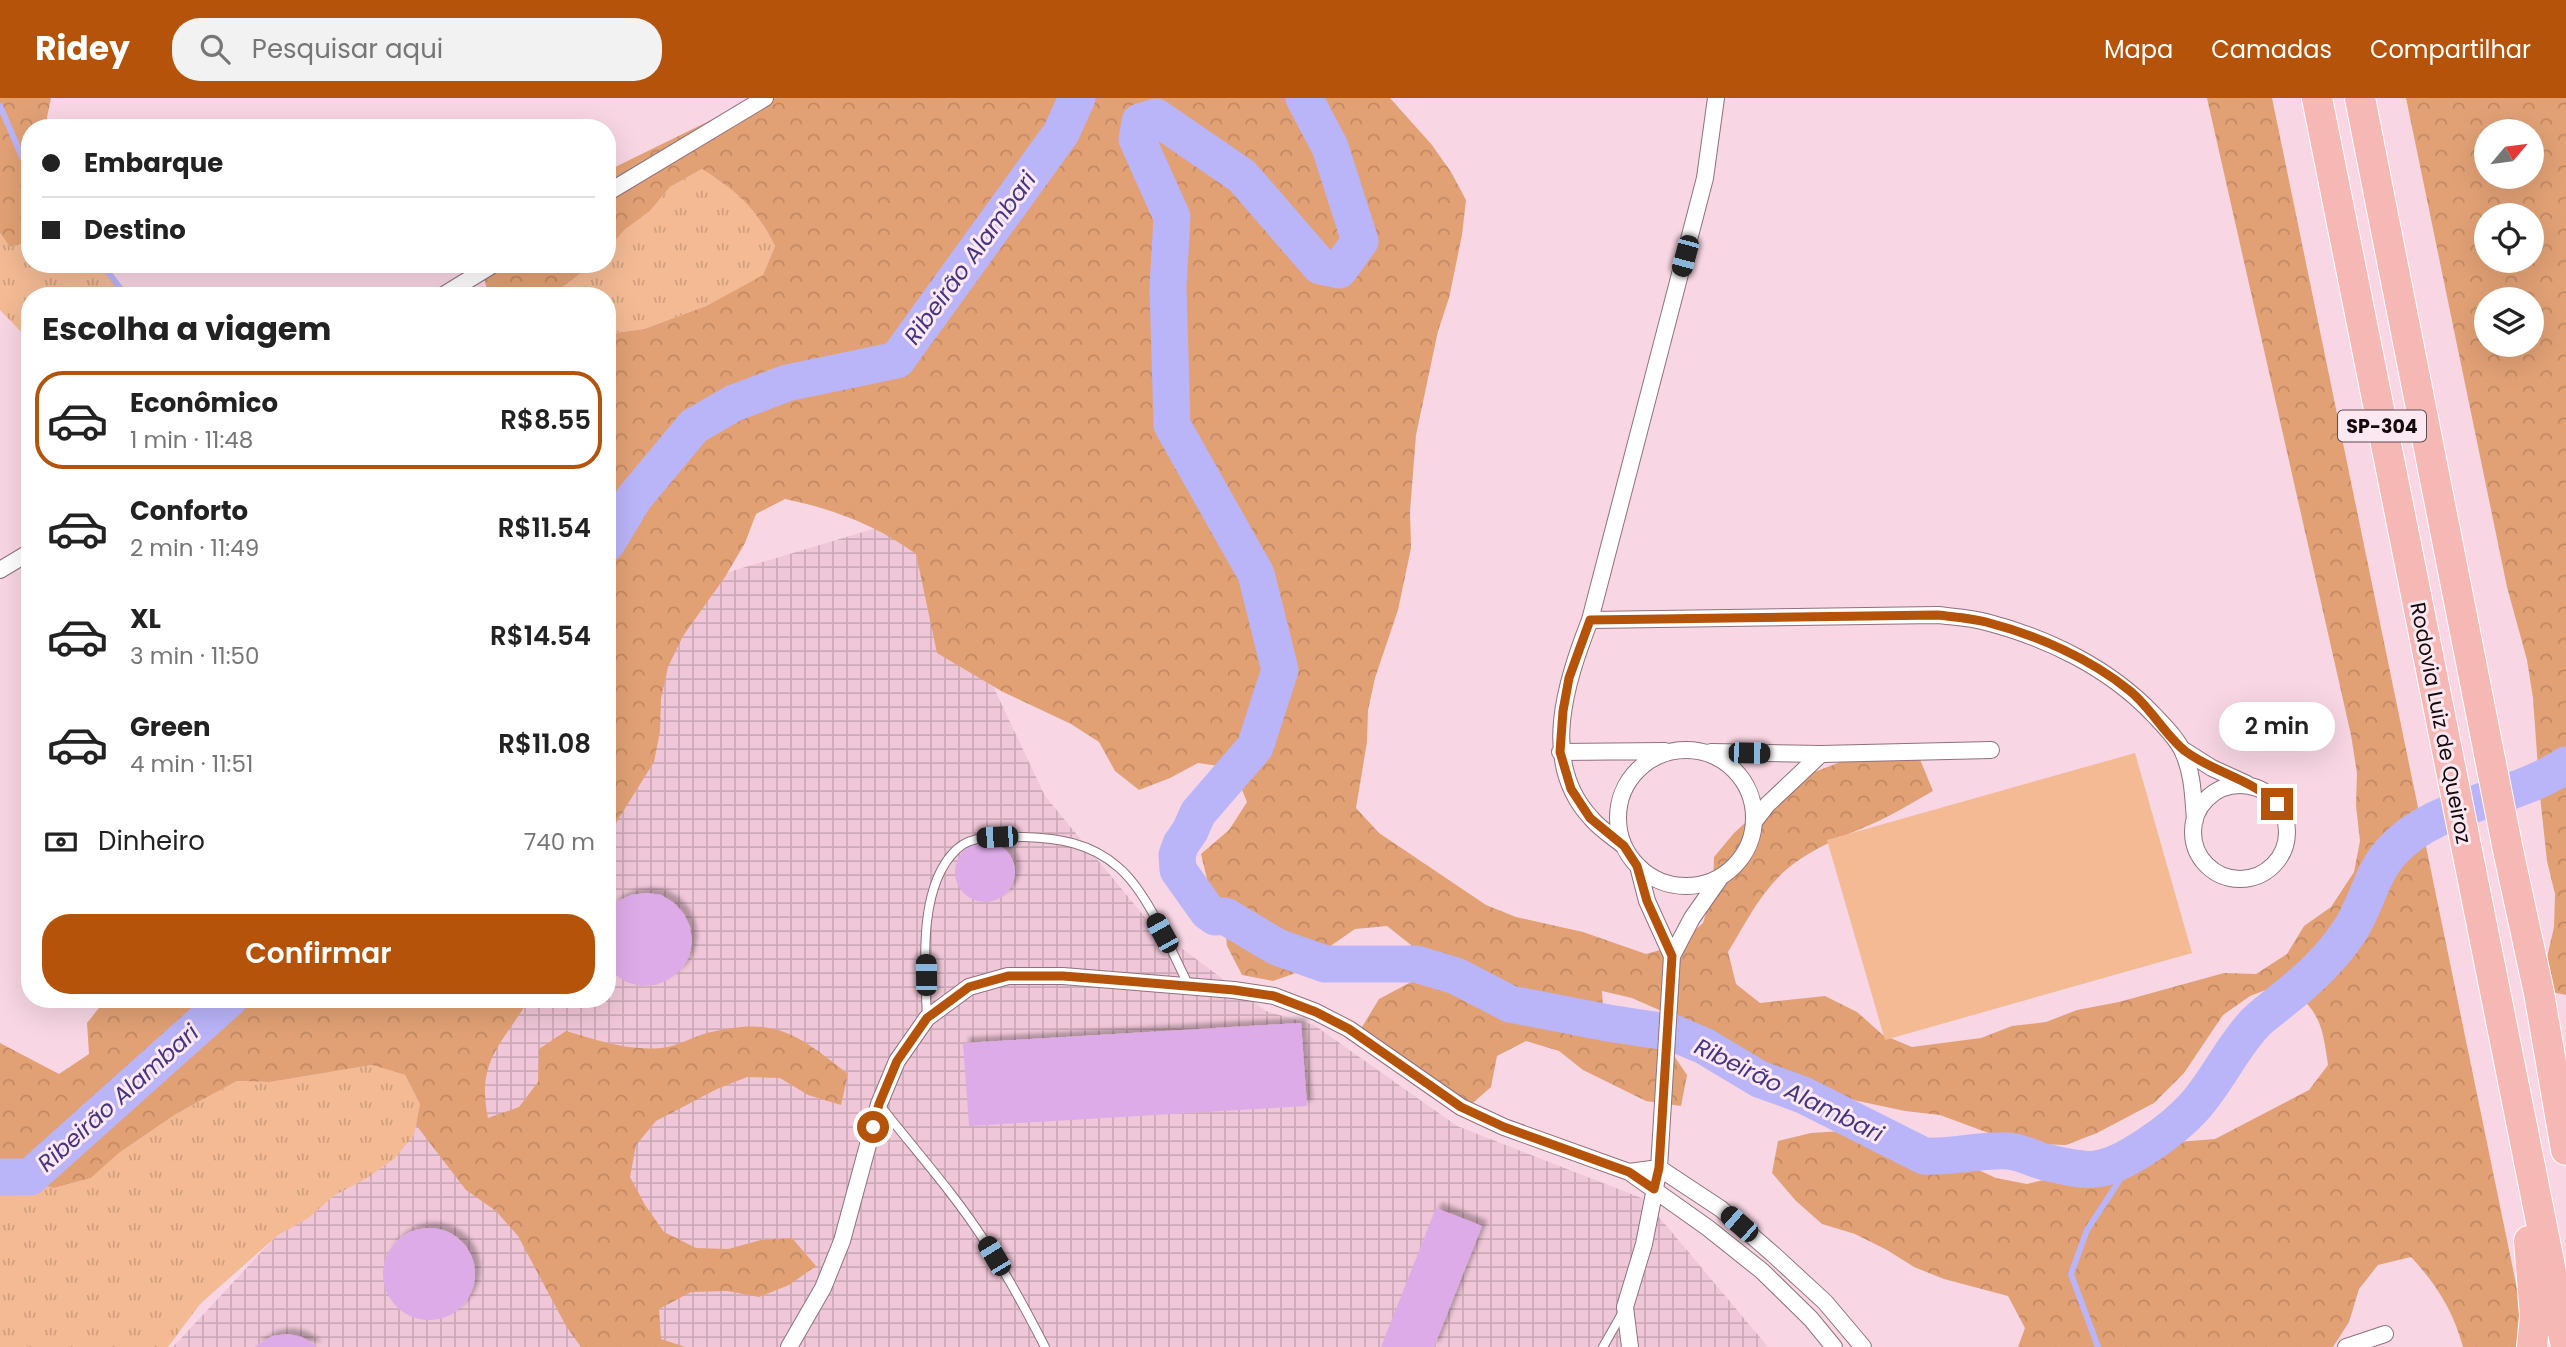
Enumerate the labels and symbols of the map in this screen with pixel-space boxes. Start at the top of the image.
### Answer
north arrow [2474,119,2544,189]
water label: Ribeirão Alambari [896,165,1044,351]
car [1670,233,1701,279]
road number: SP-304 [2338,410,2426,442]
street label: Rodovia Luiz de Queiroz [2403,600,2479,846]
callout: 2 min [2219,702,2335,752]
car [1728,742,1771,764]
route end [2261,788,2293,820]
car [976,825,1019,849]
car [1143,910,1182,956]
car [916,954,937,996]
water label: Ribeirão Alambari [31,1017,206,1179]
water label: Ribeirão Alambari [1689,1030,1889,1150]
route start [857,1111,889,1143]
car [1717,1202,1762,1246]
car [975,1233,1014,1279]

